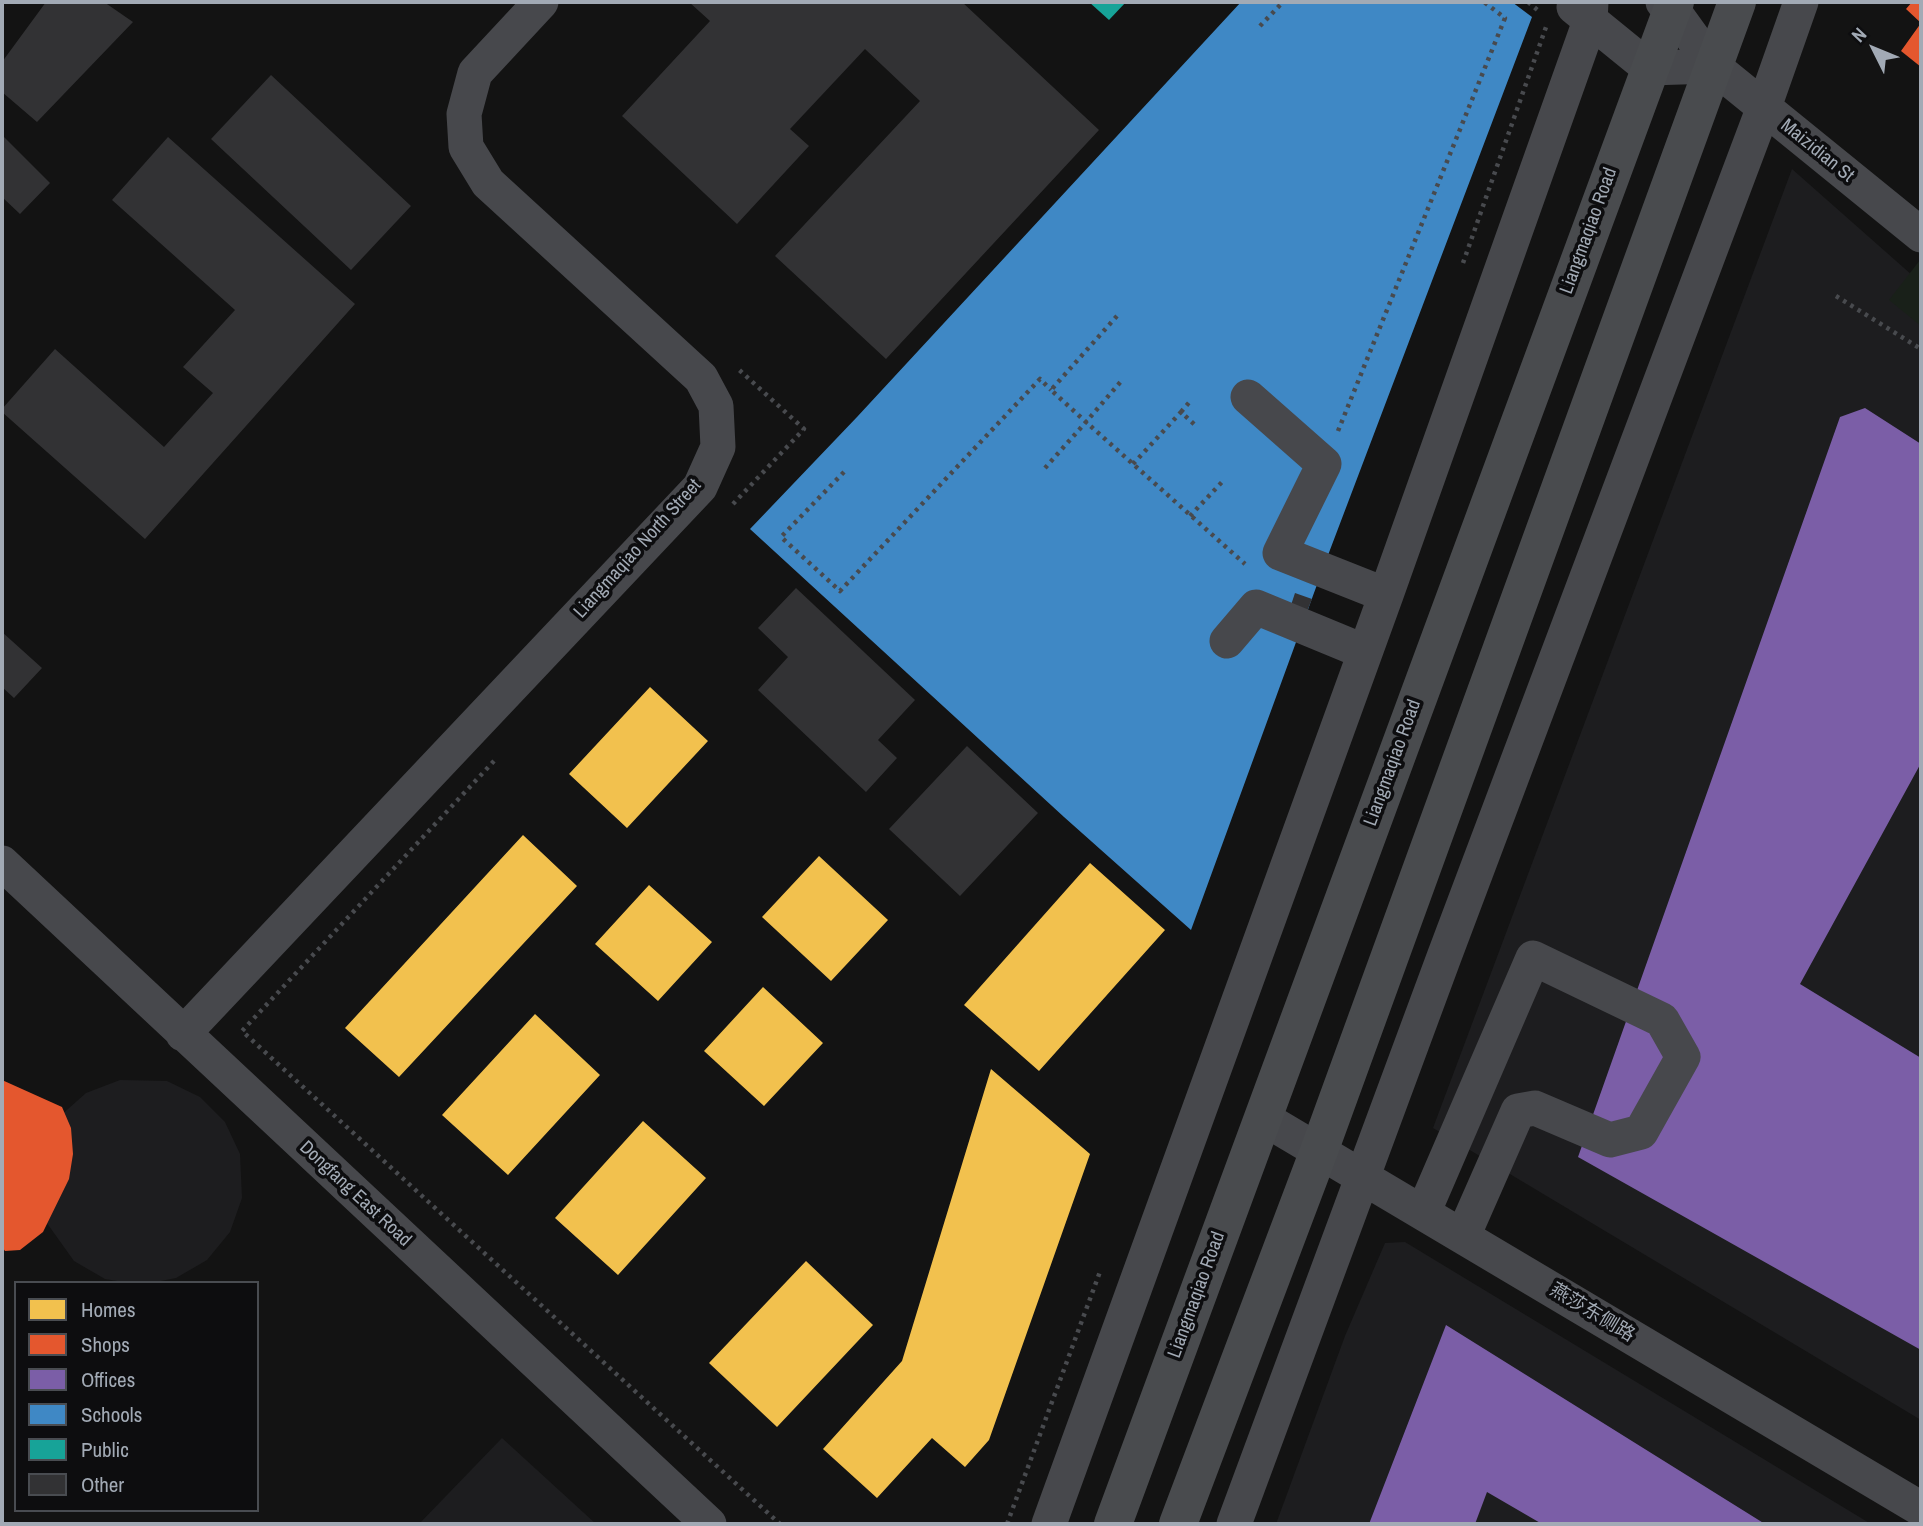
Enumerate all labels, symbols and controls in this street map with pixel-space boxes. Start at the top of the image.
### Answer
north arrow [1839,14,1909,84]
text: N [1845,22,1872,48]
street label: Maizidian St [1776,115,1858,187]
street label: Liangmaqiao Road [1556,165,1622,297]
street label: Liangmaqiao North Street [570,475,706,623]
street label: Liangmaqiao Road [1360,697,1426,829]
street label: Dongfang East Road [294,1136,416,1252]
street label: Liangmaqiao Road [1164,1229,1230,1361]
street label: 燕莎东侧路 [1545,1279,1639,1347]
legend [14,1281,259,1512]
text: Homes [81,1295,136,1324]
text: Shops [81,1330,130,1359]
text: Offices [81,1365,135,1394]
text: Schools [81,1400,142,1429]
text: Public [81,1435,129,1464]
text: Other [81,1470,124,1499]

